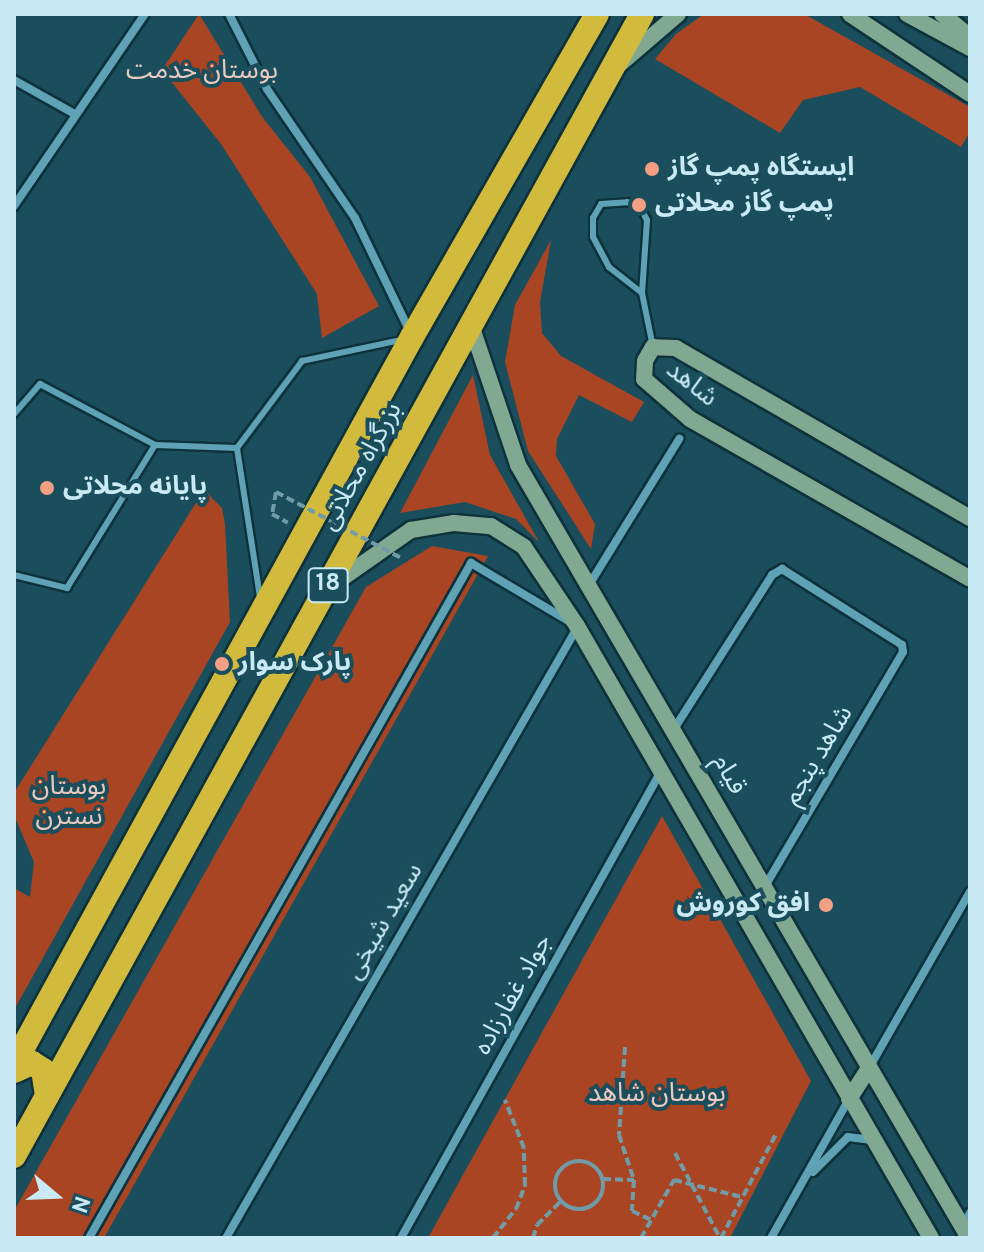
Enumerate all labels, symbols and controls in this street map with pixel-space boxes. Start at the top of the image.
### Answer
park label: بوستان خدمت [126,56,278,88]
place label: ایستگاه پمپ گاز [668,153,854,185]
marker: ایستگاه پمپ گاز [643,160,661,178]
place label: پمپ گاز محلاتی [655,189,834,221]
marker: پمپ گاز محلاتی [630,196,648,214]
street label: شاهد [659,355,723,415]
street label: بزرگراه محلاتی [314,397,410,537]
place label: پایانه محلاتی [63,472,207,504]
marker: پایانه محلاتی [38,479,56,497]
road number: 18 [306,565,350,605]
place label: پارک سوار [238,648,351,680]
marker: پارک سوار [213,655,231,673]
street label: شاهد پنجم [777,701,861,811]
street label: قیام [704,749,752,801]
park label: بوستان نسترن [32,772,106,834]
street label: سعید شیخی [339,858,431,986]
place label: افق کوروش [676,889,810,921]
marker: افق کوروش [817,896,835,914]
street label: جواد غفارزاده [468,929,560,1061]
park label: بوستان شاهد [588,1079,726,1111]
north arrow [16,1156,96,1236]
text: N [64,1192,95,1216]

